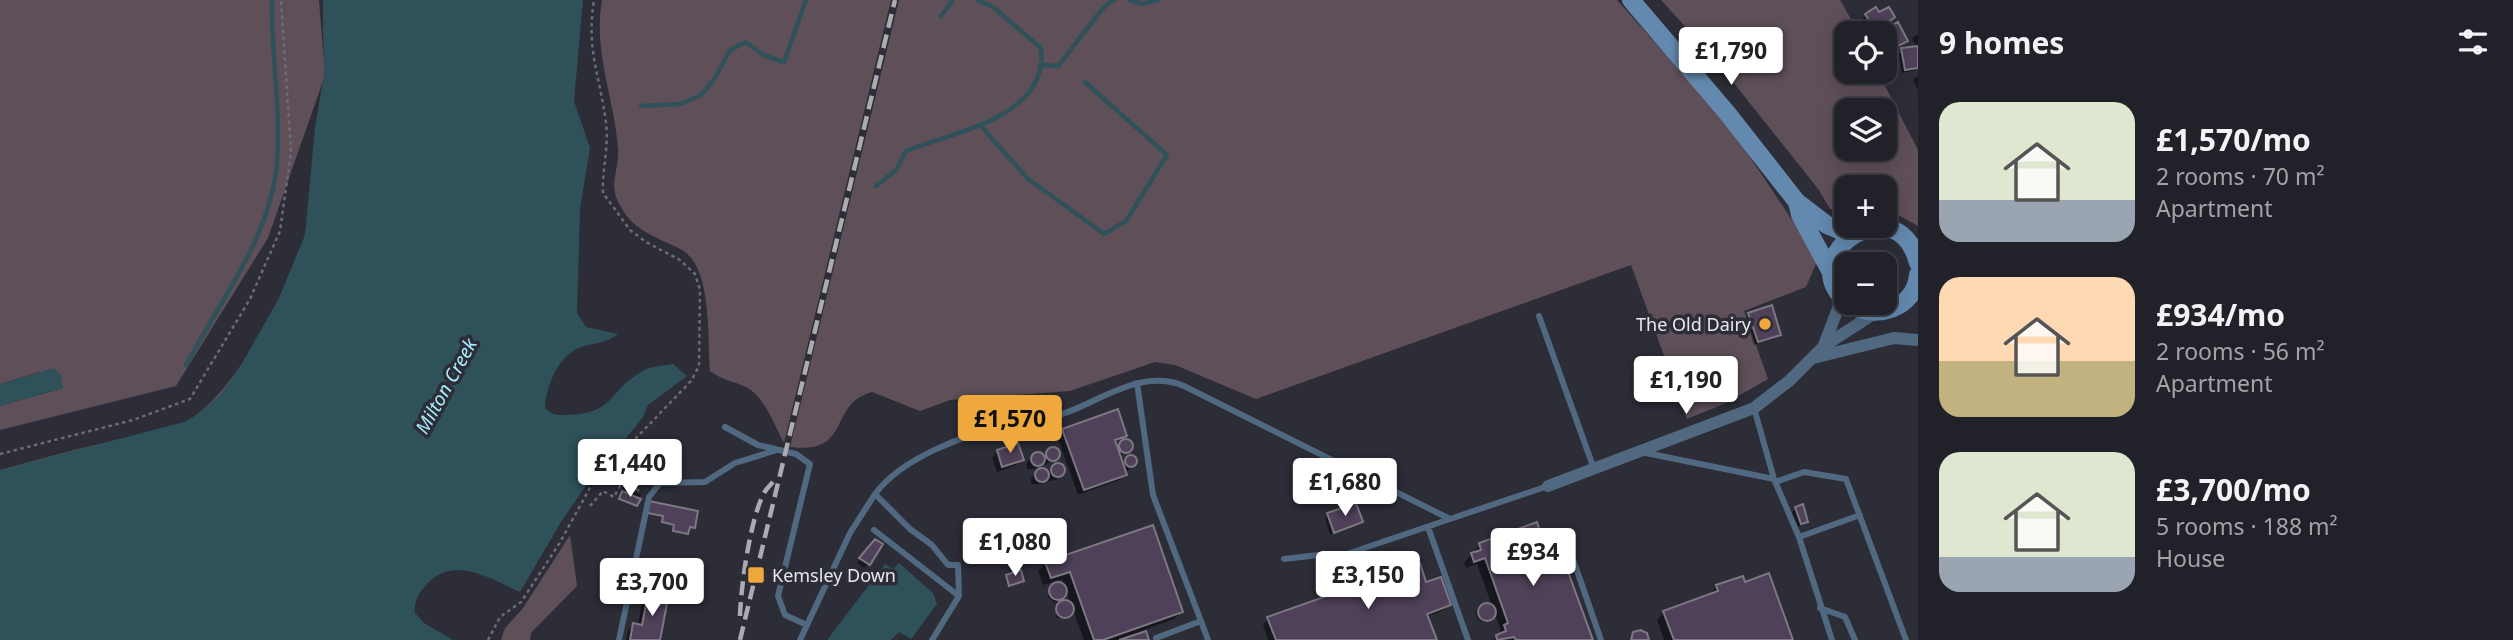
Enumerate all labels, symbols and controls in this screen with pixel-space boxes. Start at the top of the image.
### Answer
map controls [1834,21,1897,315]
button: locate [1834,21,1897,84]
text: 9 homes [1939,22,2064,63]
icon: filters [2454,23,2492,61]
pin: £1,790 [1674,28,1788,87]
text: £1,790 [1695,34,1767,66]
button: layers [1834,98,1897,161]
text: £1,570/mo [2156,119,2311,160]
icon: home [1995,130,2079,214]
text: 2 rooms · 70 m² [2156,160,2325,192]
button: + [1834,175,1897,238]
text: Apartment [2156,192,2273,224]
button: − [1834,252,1897,315]
text: £934/mo [2156,294,2285,335]
icon: home [1995,305,2079,389]
place label: The Old Dairy [1636,312,1752,336]
marker: The Old Dairy [1757,316,1773,332]
water label: Milton Creek [409,333,483,438]
text: 2 rooms · 56 m² [2156,335,2325,367]
pin: £1,190 [1629,356,1743,416]
text: £1,190 [1650,363,1722,395]
text: Apartment [2156,367,2273,399]
pin: £1,570 [953,396,1067,455]
text: £1,570 [974,402,1046,434]
pin: £1,440 [573,440,687,499]
text: £1,440 [594,446,666,478]
pin: £1,680 [1288,458,1402,518]
text: £1,680 [1309,465,1381,497]
text: £3,700/mo [2156,469,2311,510]
icon: home [1995,480,2079,564]
text: 5 rooms · 188 m² [2156,510,2338,542]
pin: £1,080 [958,518,1072,578]
text: £1,080 [979,525,1051,557]
pin: £934 [1492,528,1574,588]
text: £934 [1507,535,1559,567]
text: House [2156,542,2225,574]
pin: £3,150 [1311,552,1425,611]
pin: £3,700 [595,558,709,618]
text: £3,150 [1332,558,1404,590]
place label: Kemsley Down [772,563,896,587]
text: £3,700 [616,565,688,597]
marker: Kemsley Down [746,565,766,585]

